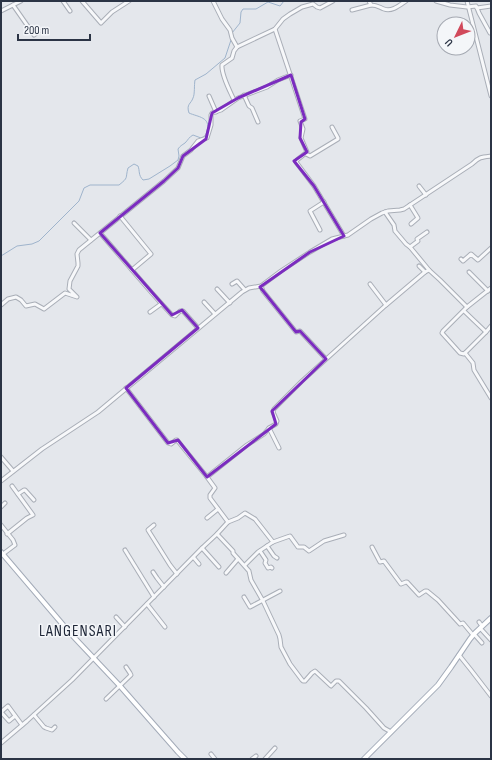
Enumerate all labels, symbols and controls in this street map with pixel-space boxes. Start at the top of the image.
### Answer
scale bar [18,16,90,42]
north arrow [436,16,476,56]
text: 200 m [24,23,50,38]
text: U [442,36,456,49]
district label: LANGENSARI [39,622,117,641]

